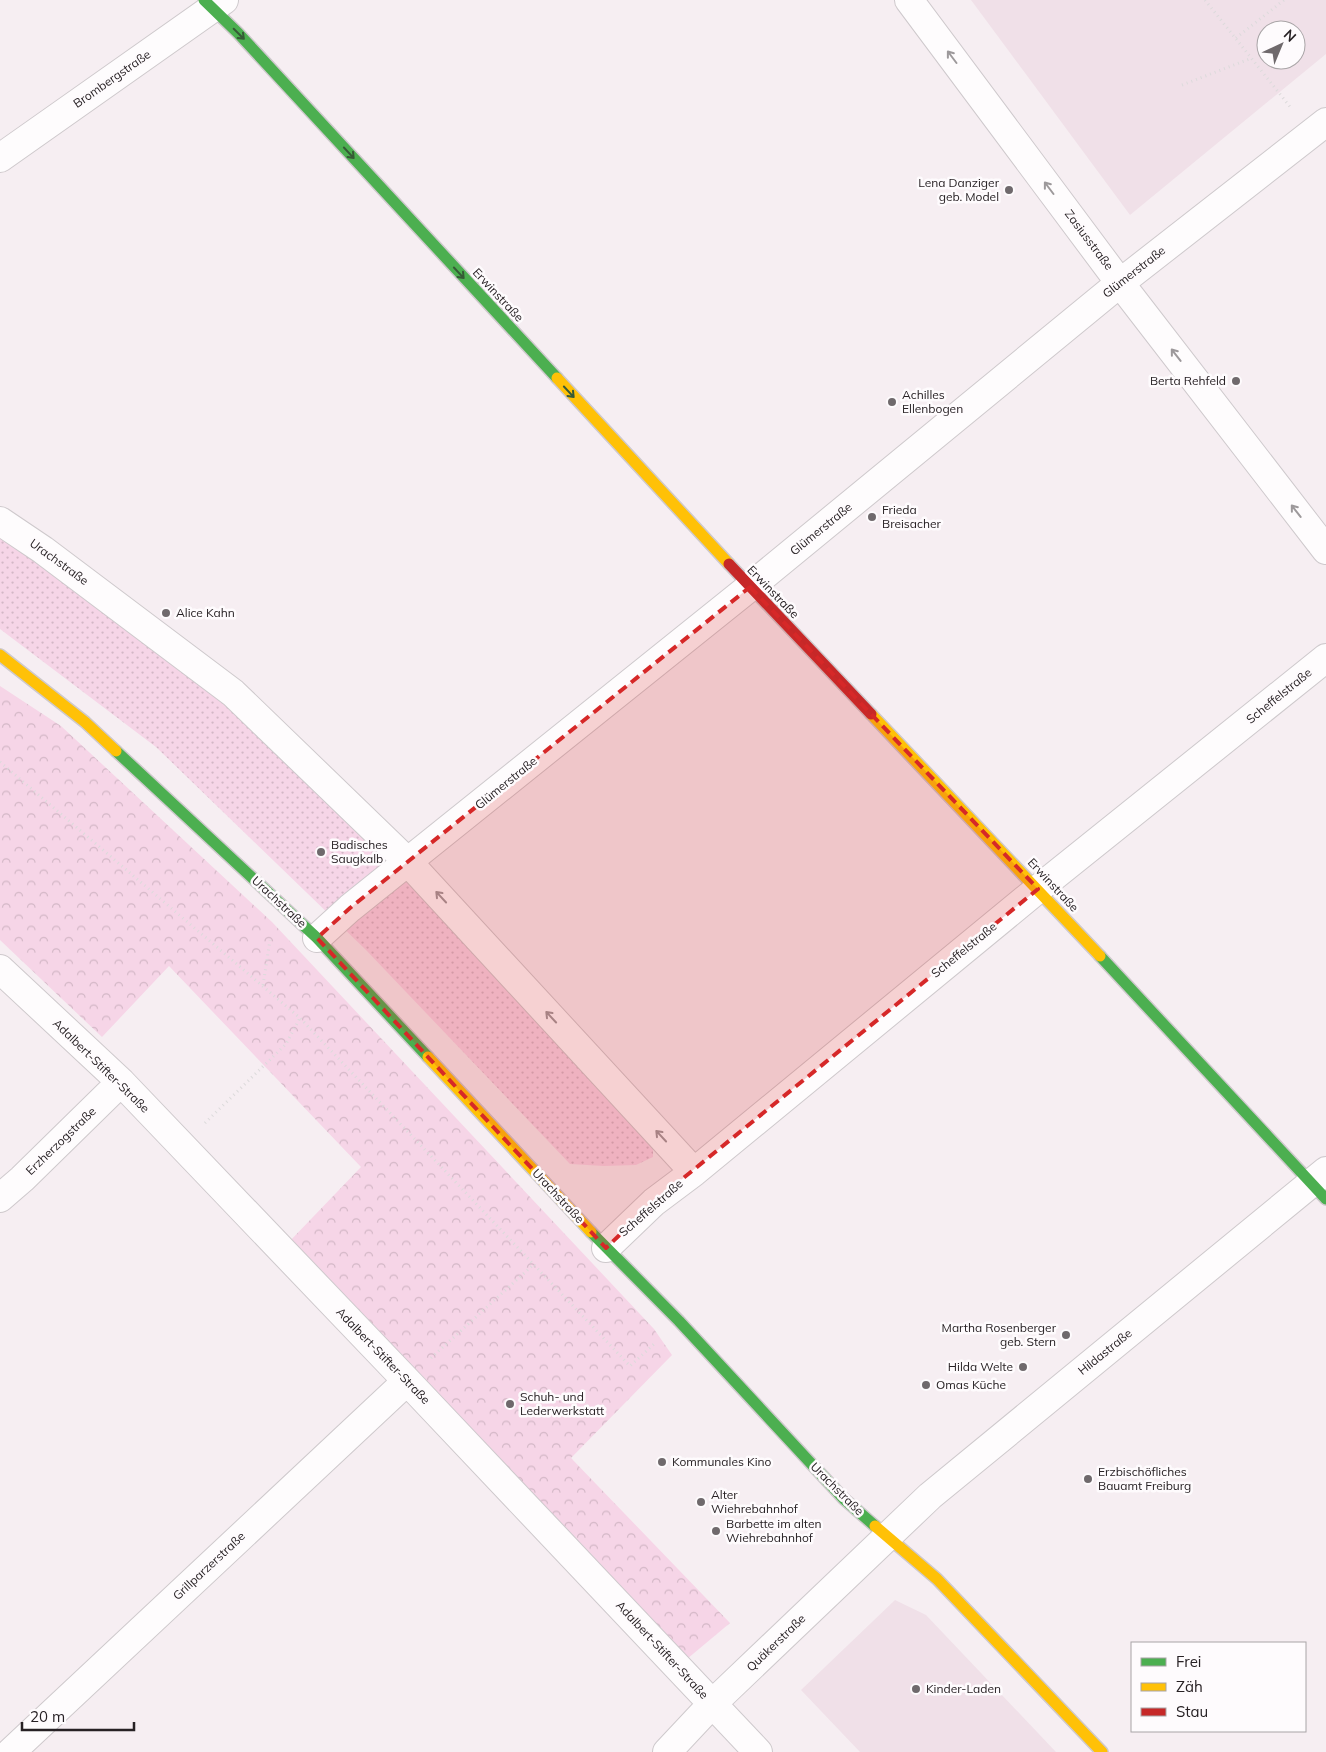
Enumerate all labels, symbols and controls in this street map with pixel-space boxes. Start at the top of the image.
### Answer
north arrow [1256,20,1306,70]
text: N [1280,26,1300,46]
one-way arrow [232,28,245,40]
street label: Brombergstraße [70,46,153,111]
one-way arrow [947,50,957,64]
one-way arrow [343,147,355,160]
place label: Lena Danziger geb. Model [918,175,1000,204]
one-way arrow [1044,182,1055,195]
marker: Lena Danziger geb. Model [1003,184,1015,196]
street label: Zasiusstraße [1062,207,1117,273]
street label: Glümerstraße [1099,242,1168,301]
street label: Erwinstraße [470,265,527,325]
one-way arrow [453,266,465,279]
one-way arrow [1170,348,1181,361]
place label: Berta Rehfeld [1150,373,1226,388]
marker: Berta Rehfeld [1230,375,1242,387]
one-way arrow [563,386,575,398]
place label: Achilles Ellenbogen [902,387,963,416]
marker: Achilles Ellenbogen [886,396,898,408]
street label: Glümerstraße [787,499,855,558]
place label: Frieda Breisacher [882,502,941,531]
one-way arrow [1291,505,1302,518]
marker: Frieda Breisacher [866,511,878,523]
street label: Urachstraße [27,535,92,588]
street label: Erwinstraße [744,562,802,621]
place label: Alice Kahn [176,605,235,620]
marker: Alice Kahn [160,607,172,619]
street label: Scheffelstraße [1243,665,1314,727]
street label: Glümerstraße [472,753,540,812]
place label: Badisches Saugkalb [331,837,388,866]
marker: Badisches Saugkalb [315,846,327,858]
street label: Erwinstraße [1025,855,1082,915]
street label: Urachstraße [249,873,310,931]
one-way arrow [435,891,447,903]
street label: Scheffelstraße [928,919,999,981]
one-way arrow [545,1010,556,1023]
street label: Adalbert-Stifter-Straße [50,1016,153,1116]
street label: Erzherzogstraße [23,1103,99,1178]
one-way arrow [655,1130,666,1143]
street label: Urachstraße [529,1165,587,1226]
street label: Scheffelstraße [616,1176,686,1239]
street label: Adalbert-Stifter-Straße [333,1304,433,1407]
place label: Martha Rosenberger geb. Stern [942,1320,1057,1349]
street label: Hildastraße [1075,1325,1135,1378]
marker: Martha Rosenberger geb. Stern [1060,1329,1072,1341]
place label: Hilda Welte [948,1359,1013,1374]
marker: Hilda Welte [1017,1361,1029,1373]
place label: Omas Küche [936,1377,1006,1392]
marker: Omas Küche [920,1379,932,1391]
place label: Schuh- und Lederwerkstatt [520,1389,604,1418]
marker: Schuh- und Lederwerkstatt [504,1398,516,1410]
place label: Kommunales Kino [672,1454,772,1469]
marker: Kommunales Kino [656,1456,668,1468]
street label: Urachstraße [808,1459,867,1518]
place label: Erzbischöfliches Bauamt Freiburg [1098,1464,1191,1493]
marker: Erzbischöfliches Bauamt Freiburg [1082,1473,1094,1485]
place label: Alter Wiehrebahnhof [711,1487,799,1516]
marker: Alter Wiehrebahnhof [695,1496,707,1508]
place label: Barbette im alten Wiehrebahnhof [726,1516,822,1545]
marker: Barbette im alten Wiehrebahnhof [710,1525,722,1537]
street label: Grillparzerstraße [169,1528,248,1603]
street label: Adalbert-Stifter-Straße [613,1598,712,1702]
street label: Quäkerstraße [743,1611,808,1674]
legend [1131,1642,1306,1732]
text: Frei [1176,1652,1201,1671]
text: Zäh [1176,1677,1203,1696]
place label: Kinder-Laden [926,1681,1001,1696]
marker: Kinder-Laden [910,1683,922,1695]
scale bar [22,1700,135,1732]
text: Stau [1176,1702,1208,1721]
text: 20 m [30,1707,65,1726]

